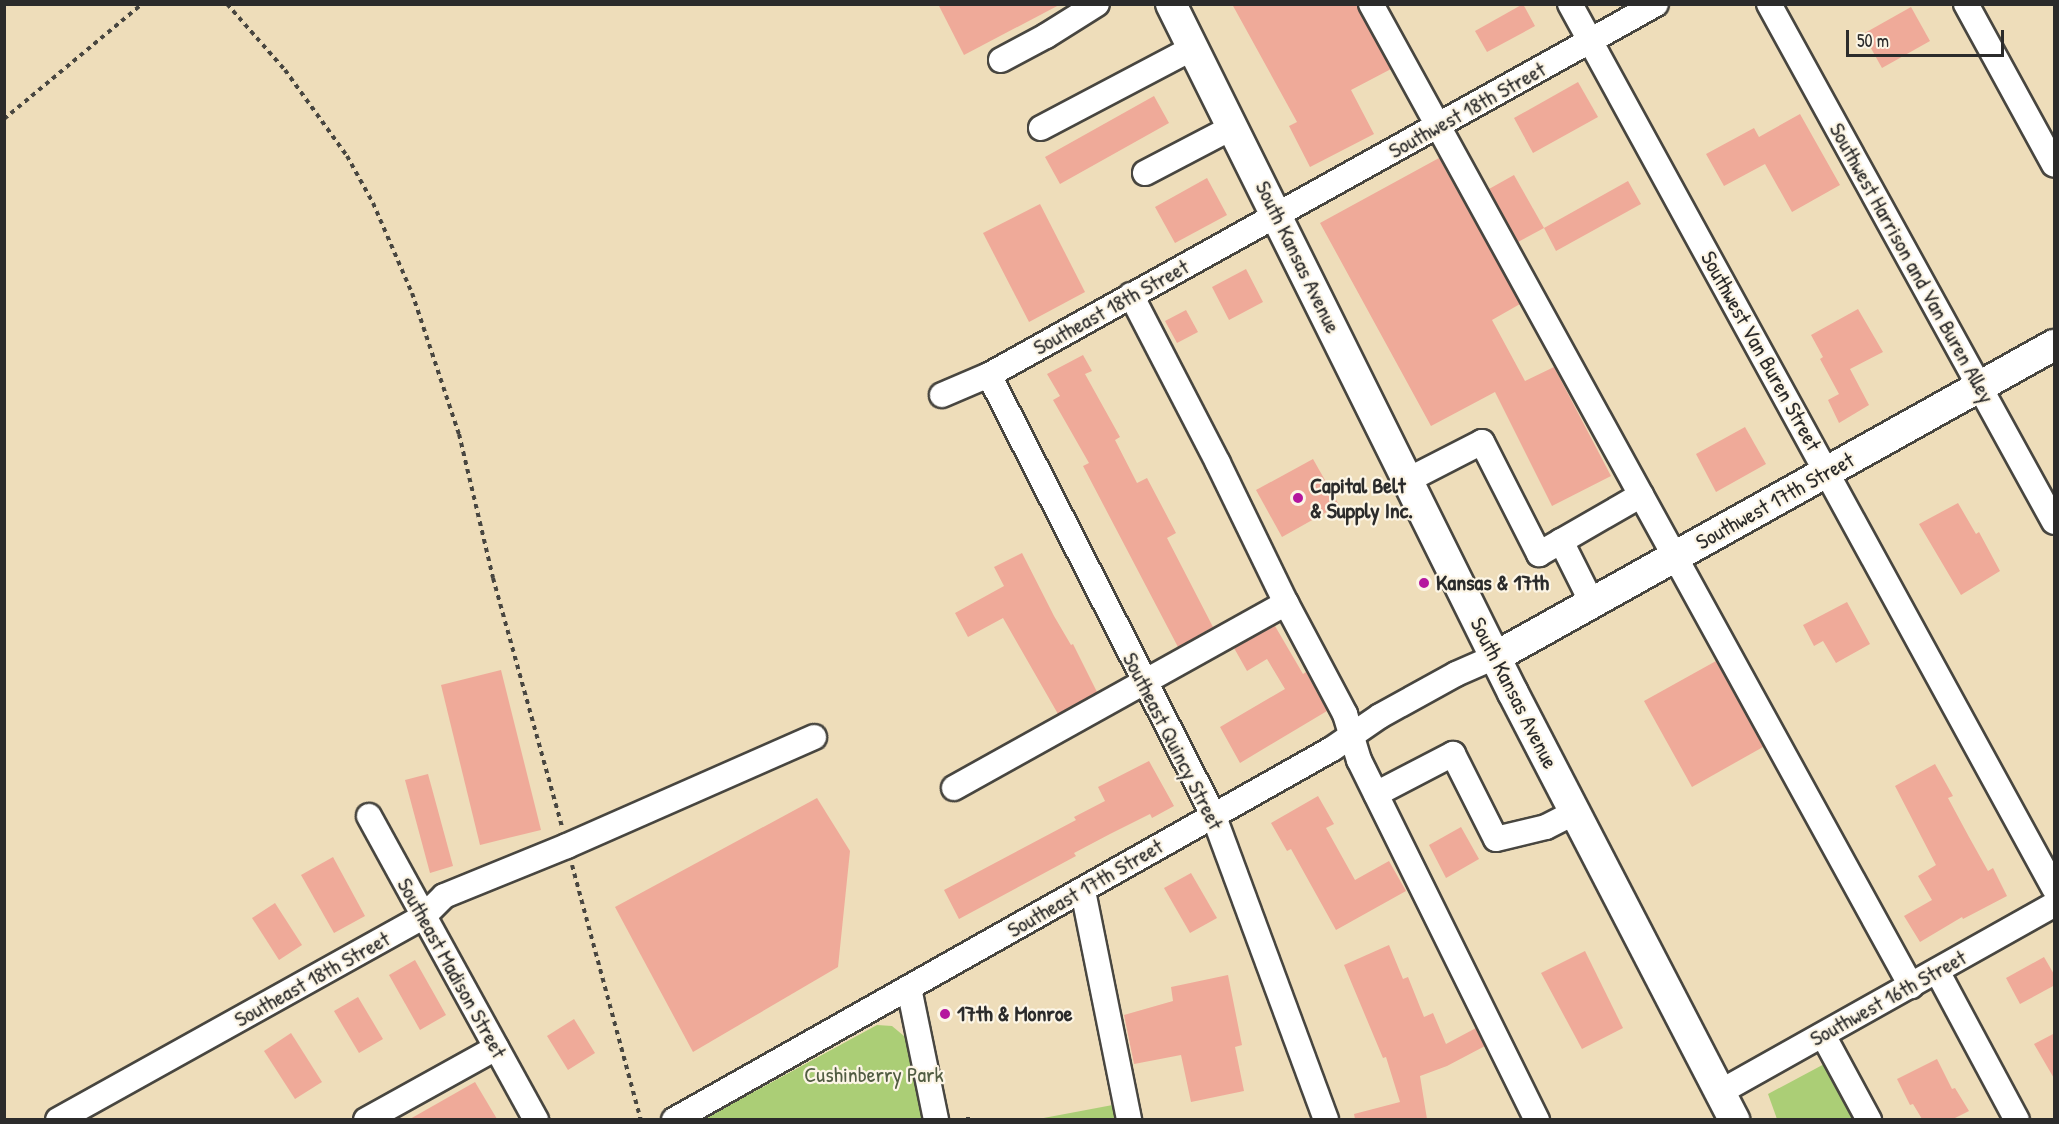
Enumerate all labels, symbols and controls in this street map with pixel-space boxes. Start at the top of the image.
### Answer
scale bar [1849,18,2006,56]
text: 50 m [1857,28,1889,53]
street label: Southwest 18th Street [1384,56,1550,164]
street label: Southwest Harrison and Van Buren Alley [1824,118,2000,408]
street label: South Kansas Avenue [1250,177,1346,337]
street label: Southwest Van Buren Street [1695,247,1827,455]
street label: Southeast 18th Street [1029,253,1193,361]
street label: Southwest 17th Street [1691,447,1859,555]
place label: Capital Belt & Supply Inc. [1310,472,1413,524]
marker: Capital Belt & Supply Inc. [1291,491,1305,505]
place label: Kansas & 17th [1436,570,1549,596]
marker: Kansas & 17th [1417,576,1431,590]
street label: South Kansas Avenue [1465,613,1563,773]
street label: Southeast Quincy Street [1117,648,1229,834]
street label: Southeast 17th Street [1003,833,1167,943]
street label: Southeast Madison Street [392,873,512,1063]
street label: Southeast 18th Street [230,925,394,1033]
street label: Southwest 16th Street [1805,944,1971,1052]
place label: 17th & Monroe [957,1001,1072,1027]
marker: 17th & Monroe [938,1007,952,1021]
park label: Cushinberry Park [804,1062,944,1088]

